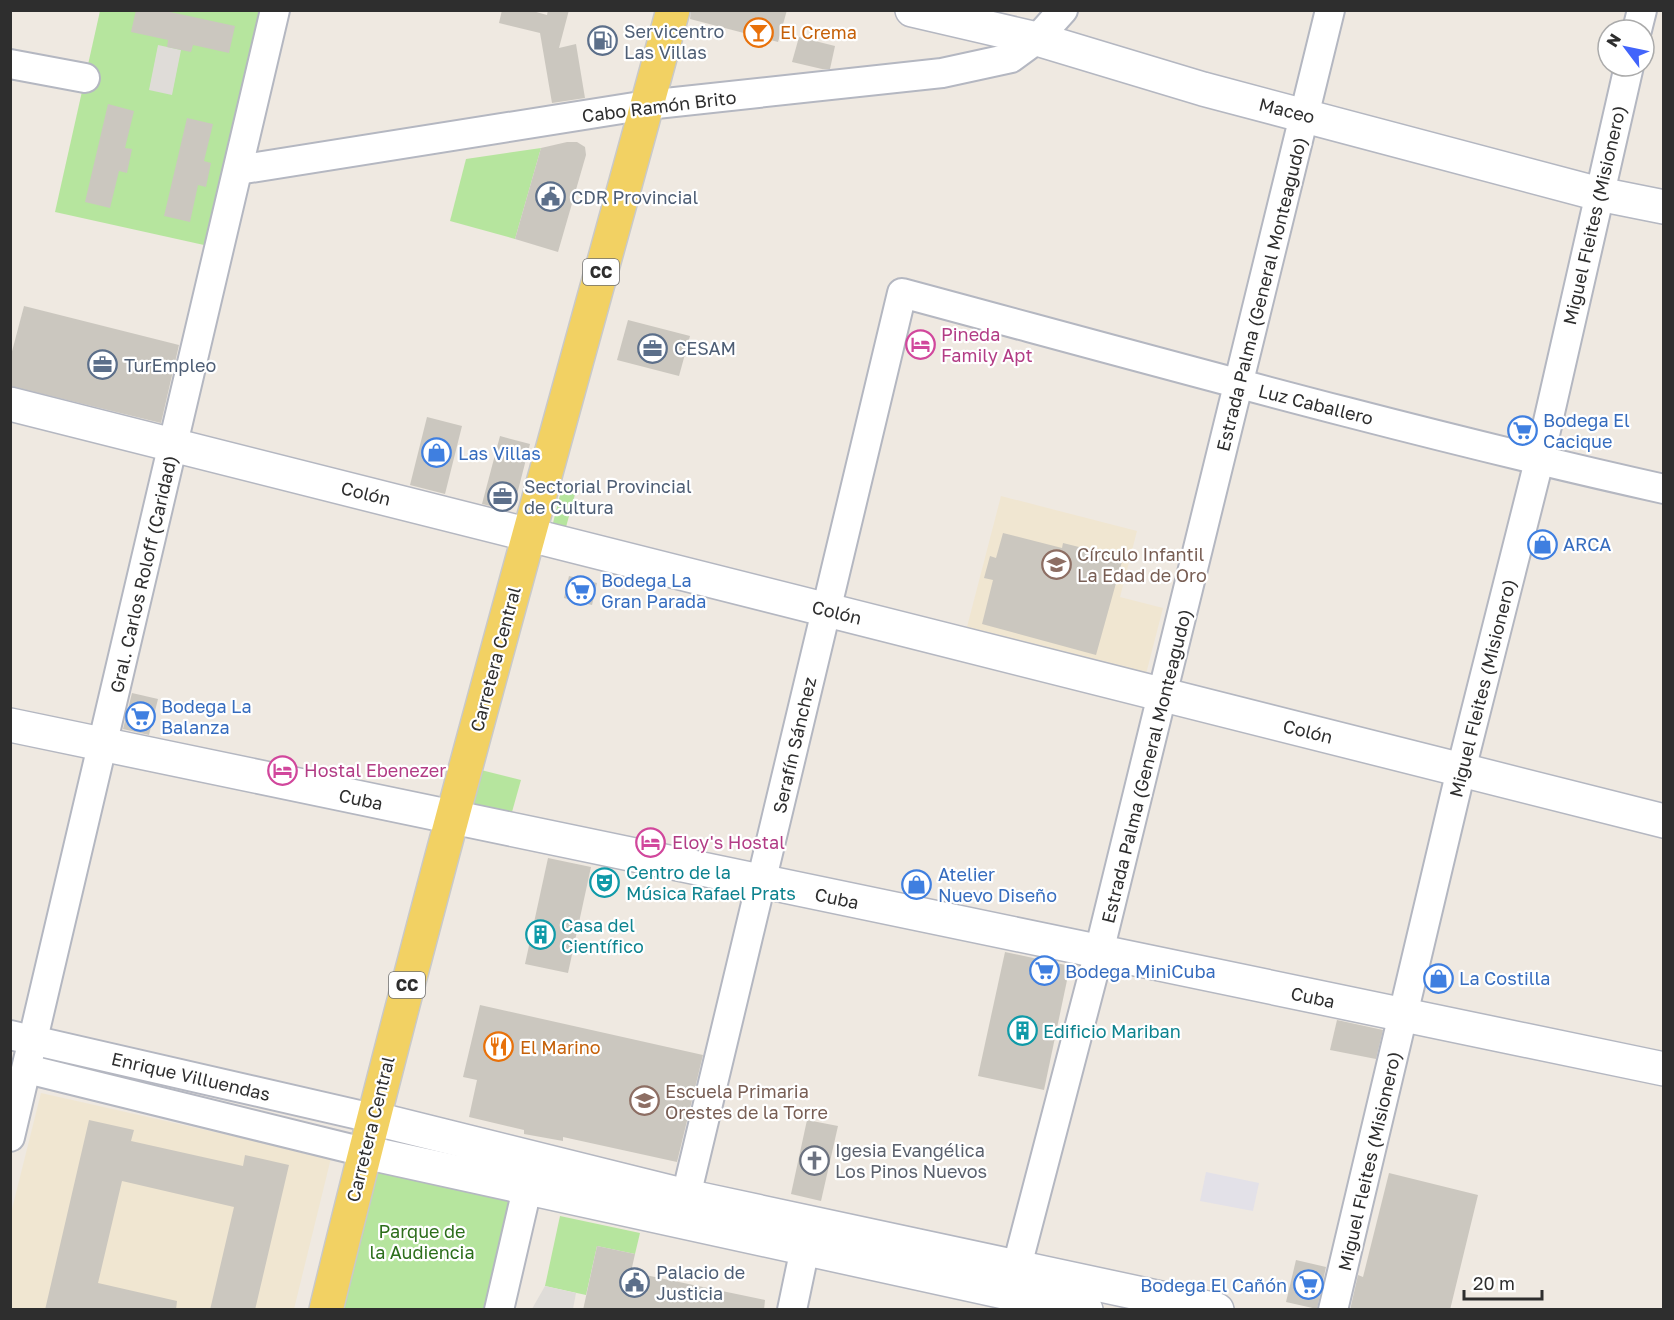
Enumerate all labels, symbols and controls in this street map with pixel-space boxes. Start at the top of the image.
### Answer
bar icon: El Crema [743,16,775,48]
north arrow [1596,18,1656,78]
place label: Servicentro Las Villas [624,20,724,63]
place label: El Crema [780,21,857,43]
fuel station icon: Servicentro Las Villas [587,25,619,57]
text: N [1602,30,1625,51]
street label: Cabo Ramón Brito [581,86,737,126]
street label: Maceo [1257,92,1317,128]
street label: Miguel Fleites (Misionero) [1558,103,1630,327]
street label: Estrada Palma (General Monteagudo) [1211,135,1311,453]
public building icon: CDR Provincial [534,181,566,213]
place label: CDR Provincial [571,186,698,208]
road number: CC [583,259,619,285]
place label: Pineda Family Apt [941,323,1033,366]
hotel icon: Pineda Family Apt [904,328,936,360]
office icon: CESAM [637,332,669,364]
place label: CESAM [674,337,736,359]
office icon: TurEmpleo [87,349,119,381]
place label: TurEmpleo [124,354,216,376]
street label: Luz Caballero [1256,379,1376,429]
place label: Bodega El Cacique [1543,409,1630,452]
supermarket icon: Bodega El Cacique [1506,414,1538,446]
shop icon: Las Villas [421,437,453,469]
place label: Las Villas [458,442,541,464]
street label: Gral. Carlos Roloff (Caridad) [105,453,181,695]
place label: Sectorial Provincial de Cultura [524,475,692,518]
street label: Colón [339,476,393,510]
office icon: Sectorial Provincial de Cultura [487,480,519,512]
shop icon: ARCA [1526,528,1558,560]
place label: ARCA [1563,533,1611,555]
place label: Círculo Infantil La Edad de Oro [1077,543,1207,586]
school or university icon: Círculo Infantil La Edad de Oro [1040,548,1072,580]
place label: Bodega La Gran Parada [601,569,706,612]
supermarket icon: Bodega La Gran Parada [564,574,596,606]
street label: Miguel Fleites (Misionero) [1444,576,1520,800]
street label: Carretera Central [465,584,525,734]
street label: Colón [810,595,864,629]
street label: Estrada Palma (General Monteagudo) [1096,607,1196,925]
street label: Serafín Sánchez [768,675,820,815]
place label: Bodega La Balanza [161,695,252,738]
supermarket icon: Bodega La Balanza [124,700,156,732]
street label: Colón [1281,714,1335,748]
hotel icon: Hostal Ebenezer [267,754,299,786]
place label: Hostal Ebenezer [304,759,446,781]
street label: Cuba [337,784,385,814]
hotel icon: Eloy's Hostal [635,826,667,858]
place label: Eloy's Hostal [672,831,785,853]
place label: Centro de la Música Rafael Prats [626,861,796,904]
place label: Atelier Nuevo Diseño [938,863,1057,906]
theatre icon: Centro de la Música Rafael Prats [589,866,621,898]
shop icon: Atelier Nuevo Diseño [901,868,933,900]
street label: Cuba [813,883,861,913]
place label: Casa del Científico [561,914,644,957]
building icon: Casa del Científico [524,919,556,951]
supermarket icon: Bodega MiniCuba [1028,955,1060,987]
place label: Bodega MiniCuba [1065,960,1216,982]
shop icon: La Costilla [1422,962,1454,994]
place label: La Costilla [1459,967,1550,989]
road number: CC [389,972,425,998]
street label: Cuba [1289,982,1337,1012]
building icon: Edificio Mariban [1006,1015,1038,1047]
place label: Edificio Mariban [1043,1020,1181,1042]
restaurant icon: El Marino [483,1031,515,1063]
place label: El Marino [520,1036,601,1058]
street label: Enrique Villuendas [109,1047,273,1105]
street label: Miguel Fleites (Misionero) [1333,1049,1405,1273]
street label: Carretera Central [341,1054,399,1204]
place label: Escuela Primaria Orestes de la Torre [665,1080,828,1123]
school or university icon: Escuela Primaria Orestes de la Torre [628,1085,660,1117]
place label: Igesia Evangélica Los Pinos Nuevos [835,1139,987,1182]
church icon: Igesia Evangélica Los Pinos Nuevos [798,1144,830,1176]
park label: Parque de la Audiencia [369,1220,475,1263]
place label: Palacio de Justicia [656,1261,745,1304]
scale bar [1464,1263,1542,1301]
public building icon: Palacio de Justicia [619,1266,651,1298]
supermarket icon: Bodega El Cañón [1292,1269,1324,1301]
text: 20 m [1473,1272,1515,1294]
place label: Bodega El Cañón [1140,1274,1287,1296]

